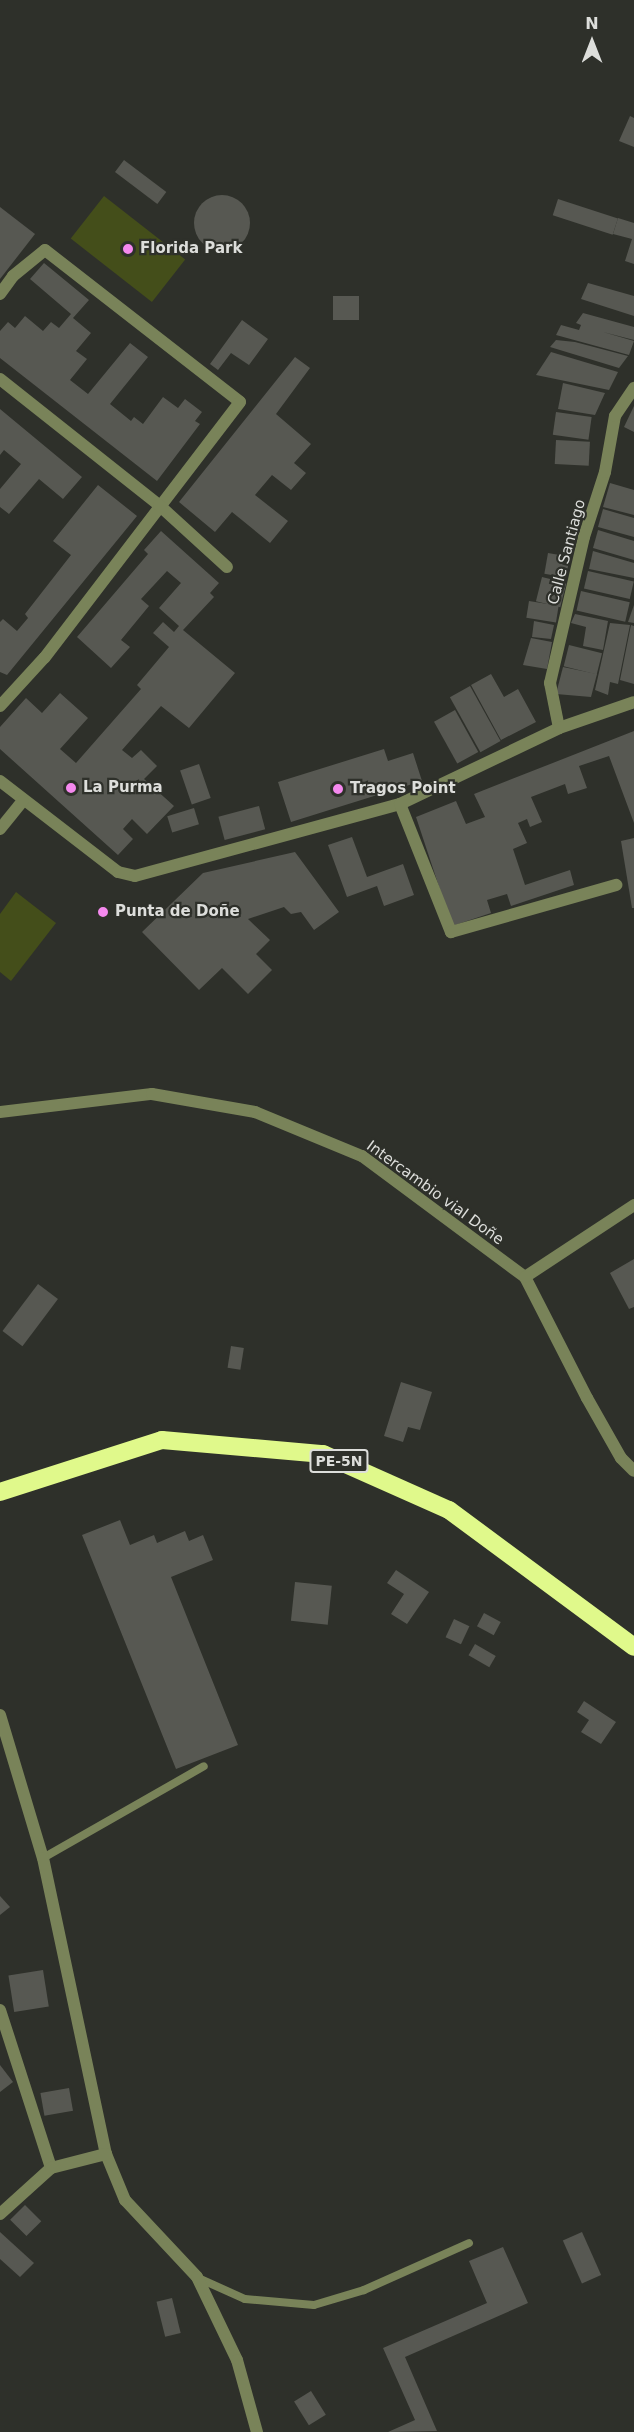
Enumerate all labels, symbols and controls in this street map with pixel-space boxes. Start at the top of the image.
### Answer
north arrow [562,12,622,72]
text: N [585,14,599,33]
place label: Florida Park [140,240,242,258]
marker: Florida Park [121,242,135,256]
street label: Calle Santiago [544,497,590,607]
place label: La Purma [83,779,163,797]
place label: Tragos Point [350,780,456,798]
marker: La Purma [64,781,78,795]
marker: Tragos Point [331,782,345,796]
place label: Punta de Doñe [115,903,240,921]
marker: Punta de Doñe [96,905,110,919]
street label: Intercambio vial Doñe [363,1137,507,1249]
road number: PE-5N [309,1450,369,1472]

